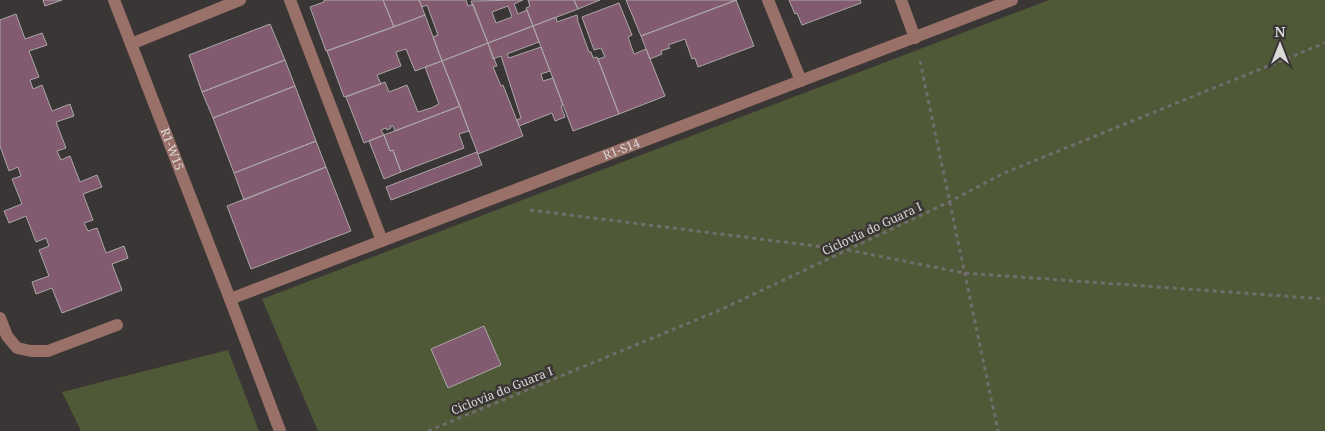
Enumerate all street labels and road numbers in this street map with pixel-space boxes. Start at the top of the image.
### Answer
street label: R1-W15 [156,125,188,173]
street label: R1-S14 [600,134,642,164]
street label: Ciclovia do Guara I [819,198,925,259]
street label: Ciclovia do Guara I [448,362,555,419]

